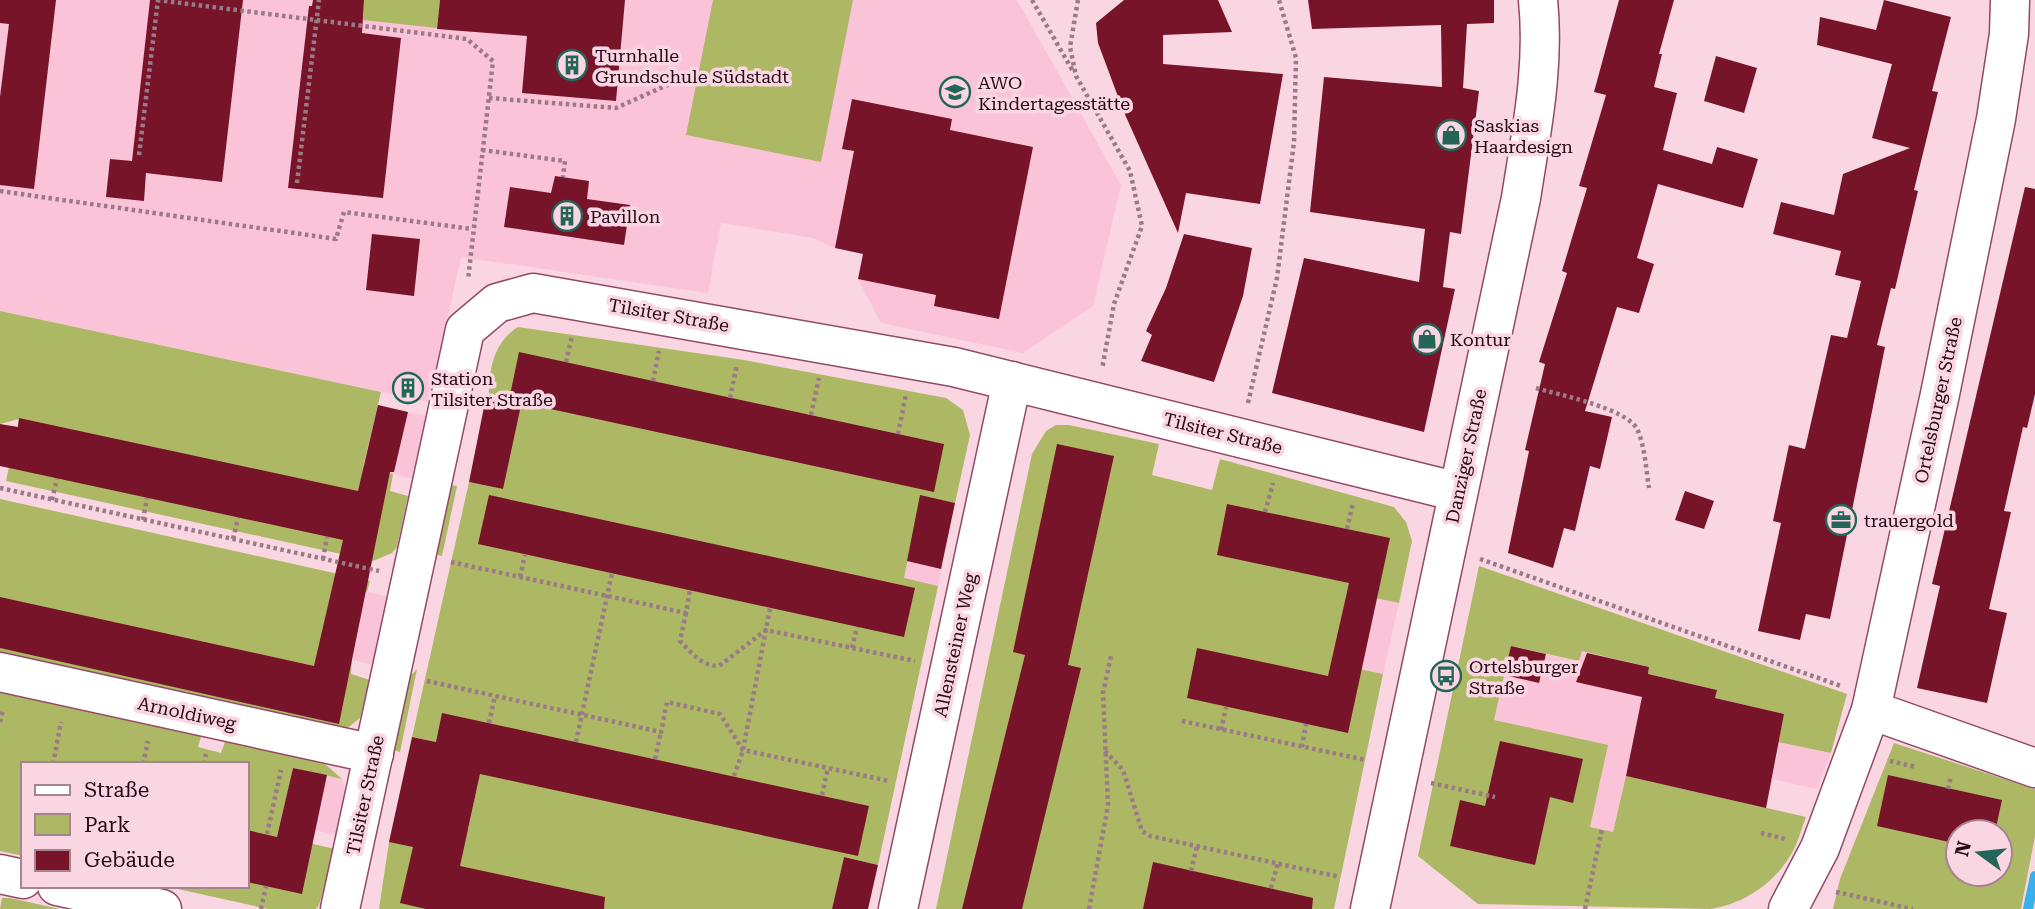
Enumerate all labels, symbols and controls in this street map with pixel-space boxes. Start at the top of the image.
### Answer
place label: Turnhalle Grundschule Südstadt [595,45,789,87]
building icon: Turnhalle Grundschule Südstadt [555,48,589,82]
place label: AWO Kindertagesstätte [978,72,1130,114]
school or university icon: AWO Kindertagesstätte [938,75,972,109]
place label: Saskias Haardesign [1474,115,1573,157]
shop icon: Saskias Haardesign [1434,118,1468,152]
building icon: Pavillon [550,199,584,233]
place label: Pavillon [590,206,661,227]
street label: Tilsiter Straße [607,294,731,336]
street label: Ortelsburger Straße [1910,315,1966,485]
shop icon: Kontur [1410,322,1444,356]
place label: Kontur [1450,329,1511,350]
place label: Station Tilsiter Straße [431,368,553,410]
building icon: Station Tilsiter Straße [391,371,425,405]
street label: Danziger Straße [1441,387,1491,525]
street label: Tilsiter Straße [1161,408,1285,458]
office icon: trauergold [1824,503,1858,537]
place label: trauergold [1864,510,1954,531]
street label: Allensteiner Weg [929,570,981,719]
place label: Ortelsburger Straße [1469,656,1578,698]
bus stop icon: Ortelsburger Straße [1429,659,1463,693]
street label: Arnoldiweg [136,692,239,734]
street label: Tilsiter Straße [342,733,388,857]
legend [21,762,248,888]
text: Straße [84,778,149,802]
text: Park [84,813,130,837]
north arrow [1944,818,2014,888]
text: N [1950,838,1976,859]
text: Gebäude [84,848,175,872]

